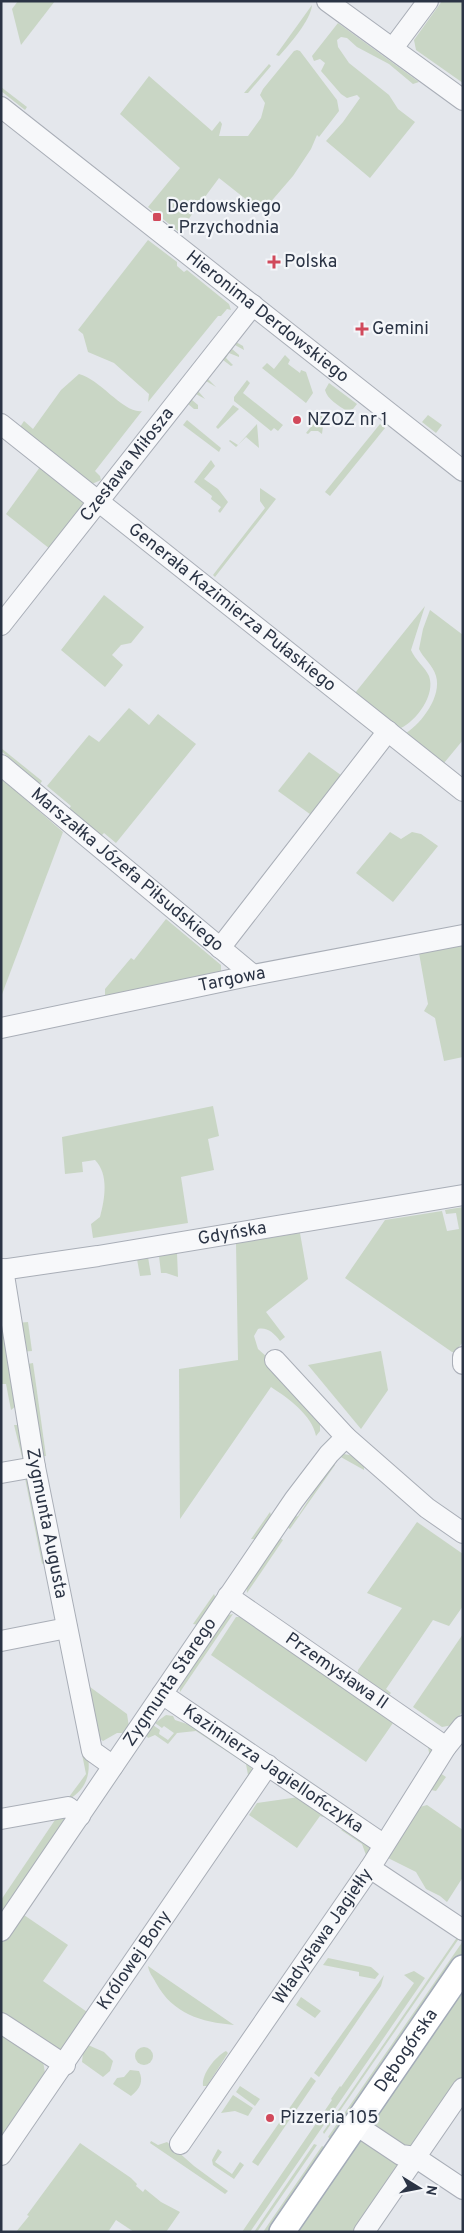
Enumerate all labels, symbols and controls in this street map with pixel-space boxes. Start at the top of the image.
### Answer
place label: Derdowskiego - Przychodnia [167,196,281,240]
marker: Derdowskiego - Przychodnia [151,211,163,223]
street label: Hieronima Derdowskiego [181,245,353,388]
place label: Polska [284,251,337,274]
marker: Polska [268,256,280,268]
place label: Gemini [372,318,429,341]
marker: Gemini [356,323,368,335]
street label: Czesława Miłosza [75,403,179,527]
place label: NZOZ nr 1 [307,409,388,432]
marker: NZOZ nr 1 [291,414,303,426]
street label: Generała Kazimierza Pułaskiego [123,518,341,697]
street label: Marszałka Józefa Piłsudskiego [26,783,228,957]
street label: Targowa [196,961,267,998]
street label: Gdyńska [196,1217,268,1251]
street label: Zygmunta Augusta [21,1446,73,1601]
street label: Zygmunta Starego [118,1613,222,1751]
street label: Przemysława II [280,1627,393,1715]
street label: Kazimierza Jagiellończyka [178,1700,368,1839]
street label: Władysława Jagiełły [268,1864,378,2009]
street label: Królowej Bony [92,1906,177,2015]
street label: Dębogórska [370,2004,443,2097]
place label: Pizzeria 105 [280,2107,378,2130]
marker: Pizzeria 105 [264,2112,276,2124]
north arrow [394,2163,444,2213]
text: N [421,2184,440,2196]

